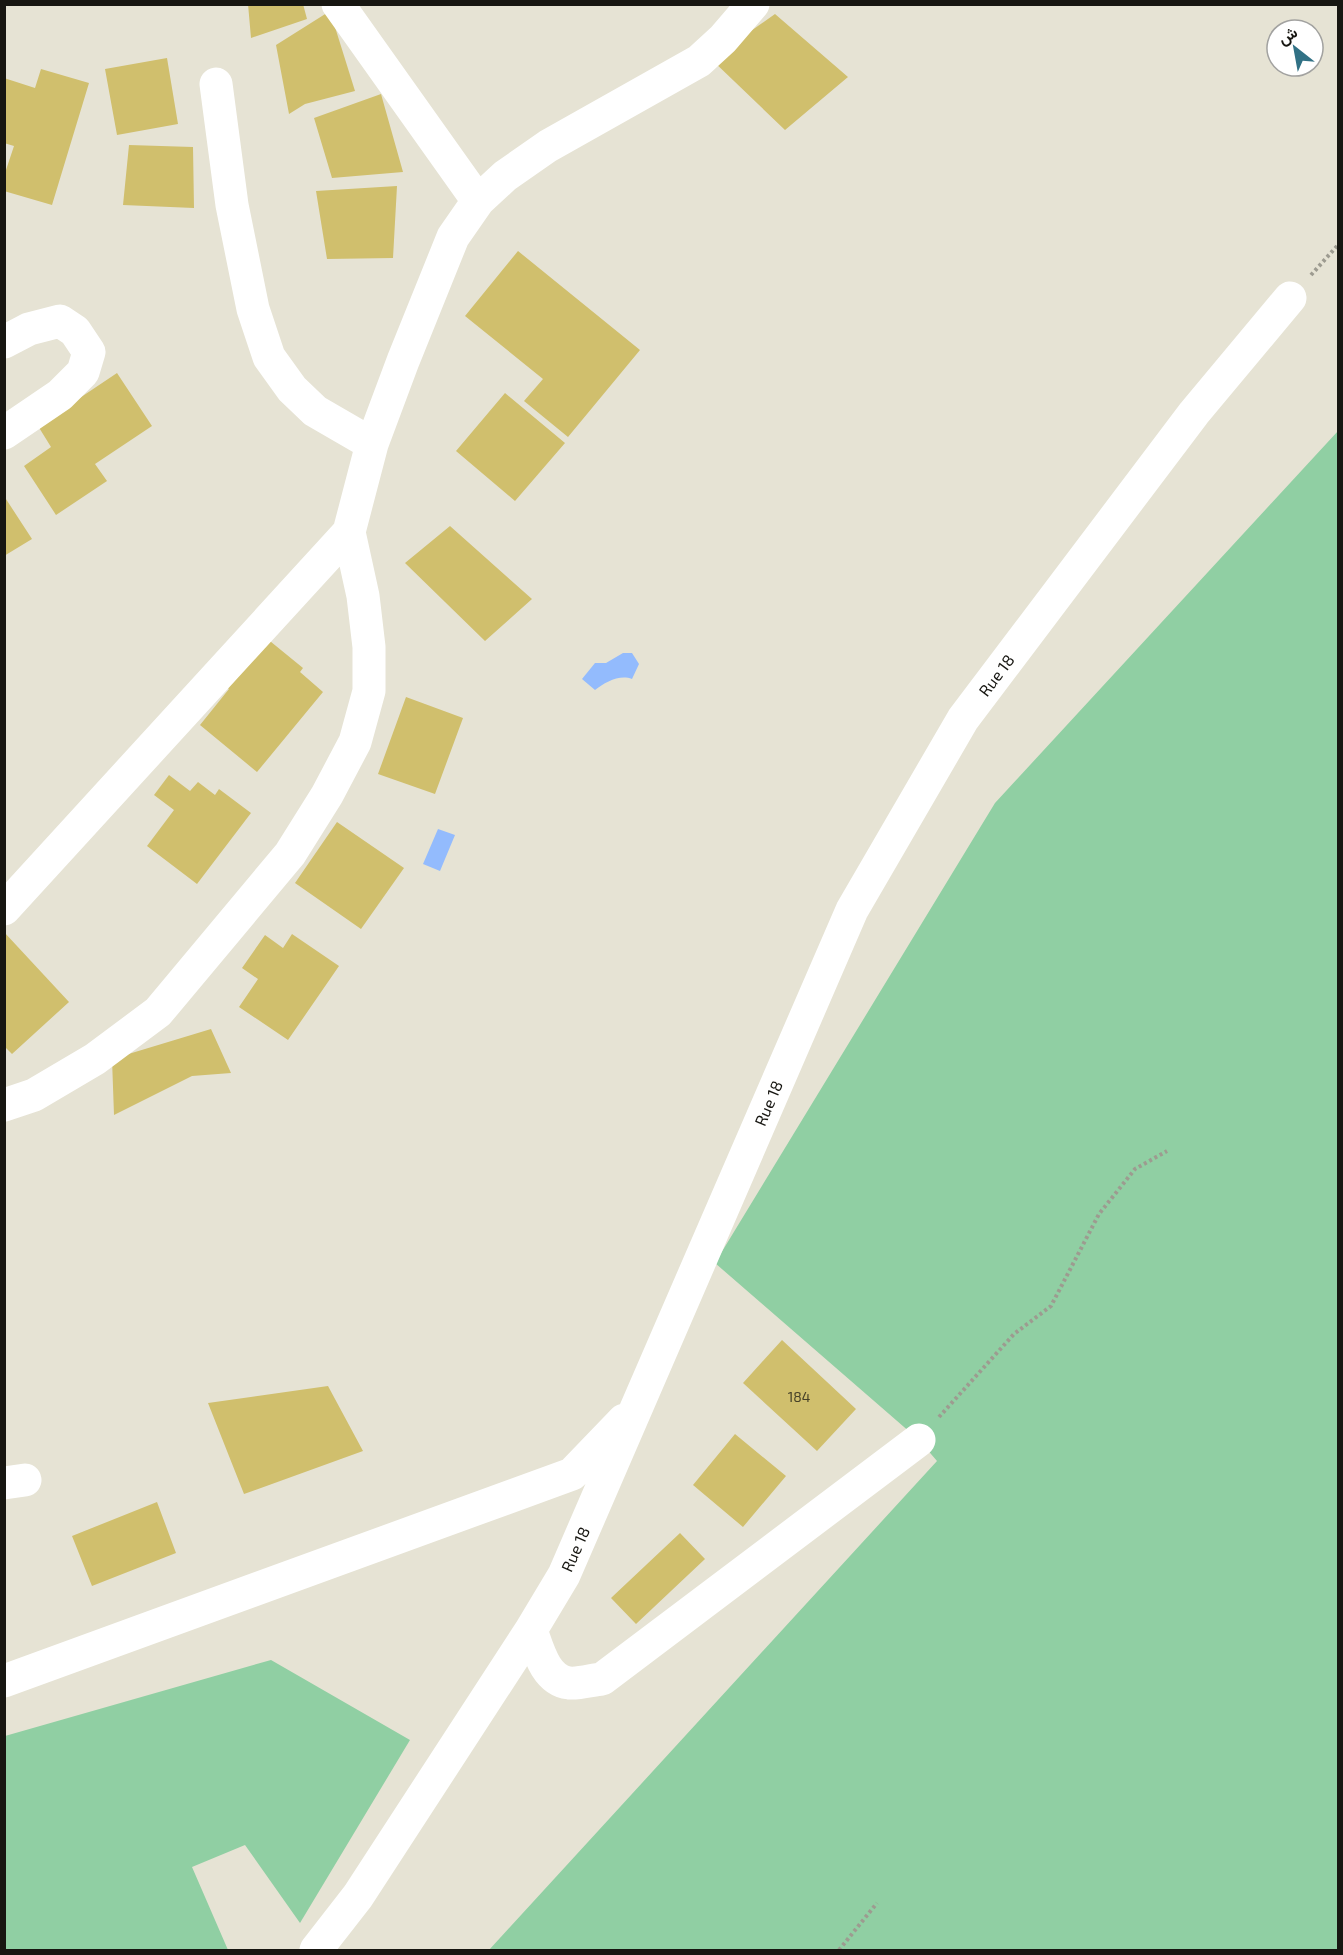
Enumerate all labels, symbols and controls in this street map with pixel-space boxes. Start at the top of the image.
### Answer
north arrow [1265,18,1325,78]
text: ش [1274,22,1301,49]
street label: Rue 18 [974,650,1018,700]
street label: Rue 18 [750,1078,786,1128]
house number: 184 [788,1388,810,1405]
street label: Rue 18 [557,1524,593,1574]

